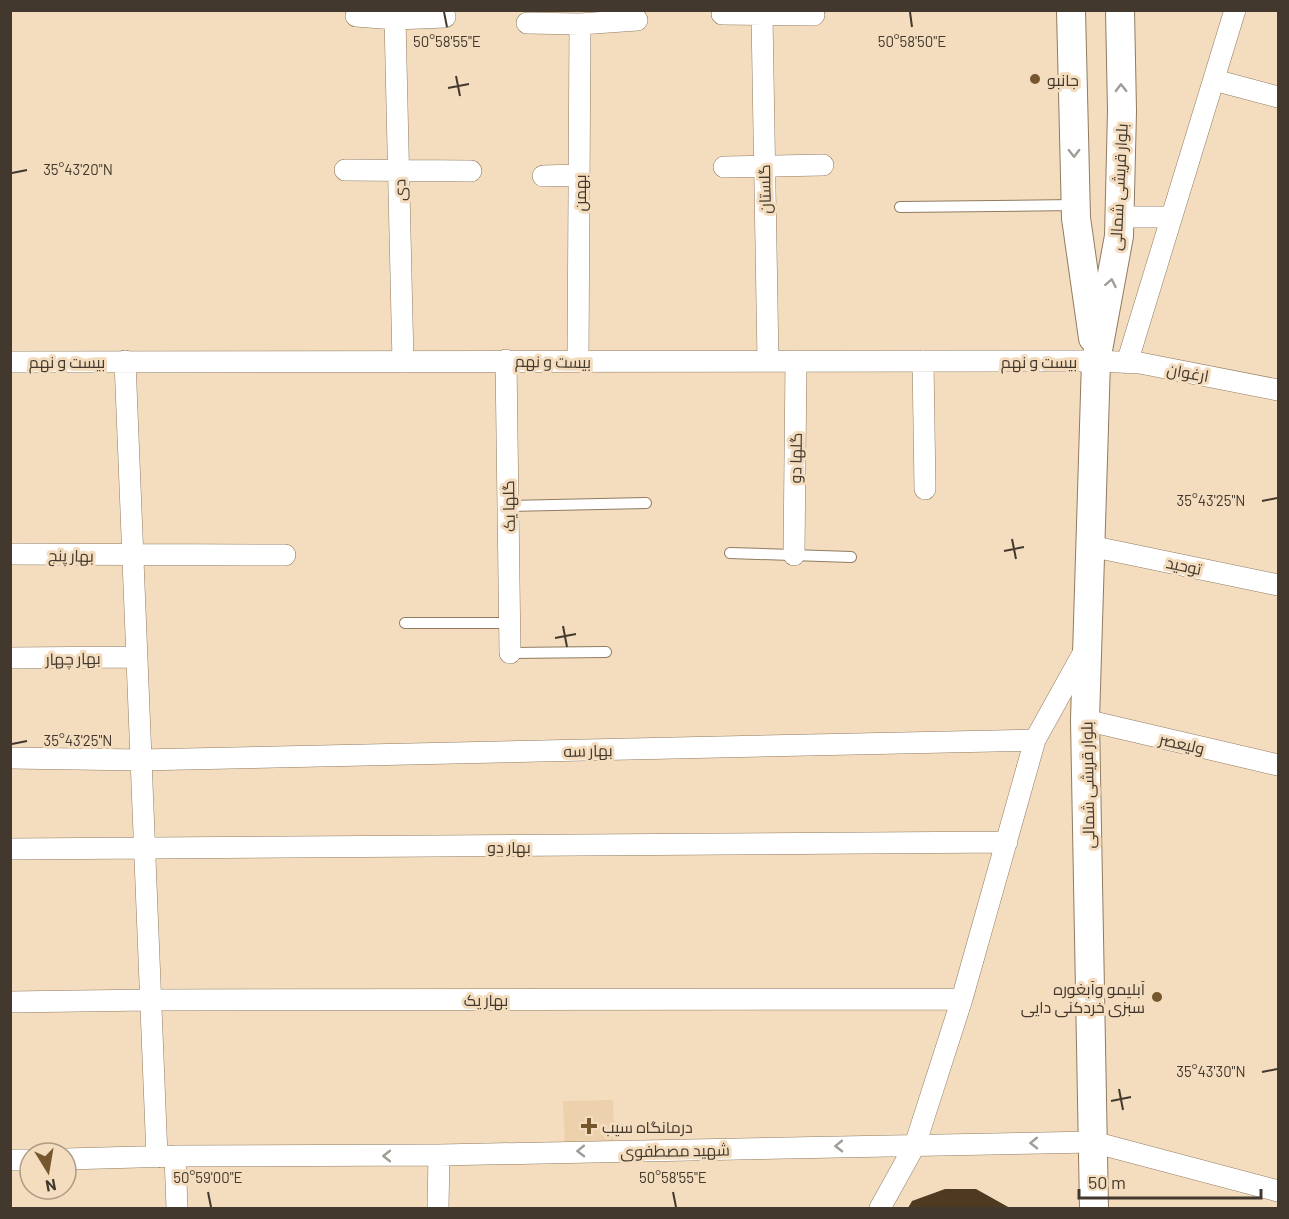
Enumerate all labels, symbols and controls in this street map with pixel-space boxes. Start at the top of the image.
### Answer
text: 50°58'55"E [413,32,481,50]
text: 50°58'50"E [878,32,946,50]
place label: جانبو [1047,70,1079,90]
marker: جانبو [1028,72,1042,86]
one-way arrow [1115,84,1128,93]
street label: بلوار قریشی شمالی [1105,123,1133,251]
one-way arrow [1068,148,1081,157]
text: 35°43'20"N [43,160,113,178]
street label: گلستان [754,164,776,214]
street label: بهمن [570,175,591,211]
street label: دی [389,179,411,201]
one-way arrow [1104,278,1117,288]
street label: بیست و نهم [515,351,591,374]
street label: بیست و نهم [29,352,105,374]
street label: بیست و نهم [1001,352,1077,374]
street label: ارغوان [1165,359,1210,387]
street label: گلها دو [785,433,807,484]
street label: گلها یک [498,480,520,532]
text: 35°43'25"N [1177,491,1245,509]
street label: بهار پنج [48,545,94,568]
street label: توحید [1164,552,1204,579]
street label: بهار چهار [44,648,101,671]
street label: بلوار قریشی شمالی [1076,721,1100,849]
street label: ولیعصر [1156,728,1207,758]
text: 35°43'25"N [44,731,112,749]
street label: بهار سه [563,740,613,762]
street label: بهار دو [487,837,531,858]
place label: آبلیمو وآبغوره سبزی خردکنی دایی [1021,979,1146,1018]
street label: بهار یک [464,990,508,1011]
marker: آبلیمو وآبغوره سبزی خردکنی دایی [1150,990,1164,1004]
text: 35°43'30"N [1176,1062,1246,1080]
marker: درمانگاه سیب [580,1117,598,1135]
place label: درمانگاه سیب [602,1117,693,1137]
one-way arrow [1030,1137,1039,1149]
street label: شهید مصطفوی [620,1140,730,1162]
one-way arrow [835,1140,844,1153]
north arrow [18,1141,78,1201]
one-way arrow [577,1145,586,1157]
one-way arrow [382,1149,391,1162]
scale bar [1079,1162,1260,1200]
text: 50°59'00"E [173,1168,243,1186]
text: 50°58'55"E [639,1168,707,1186]
text: 50 m [1088,1171,1126,1193]
text: N [44,1176,58,1197]

